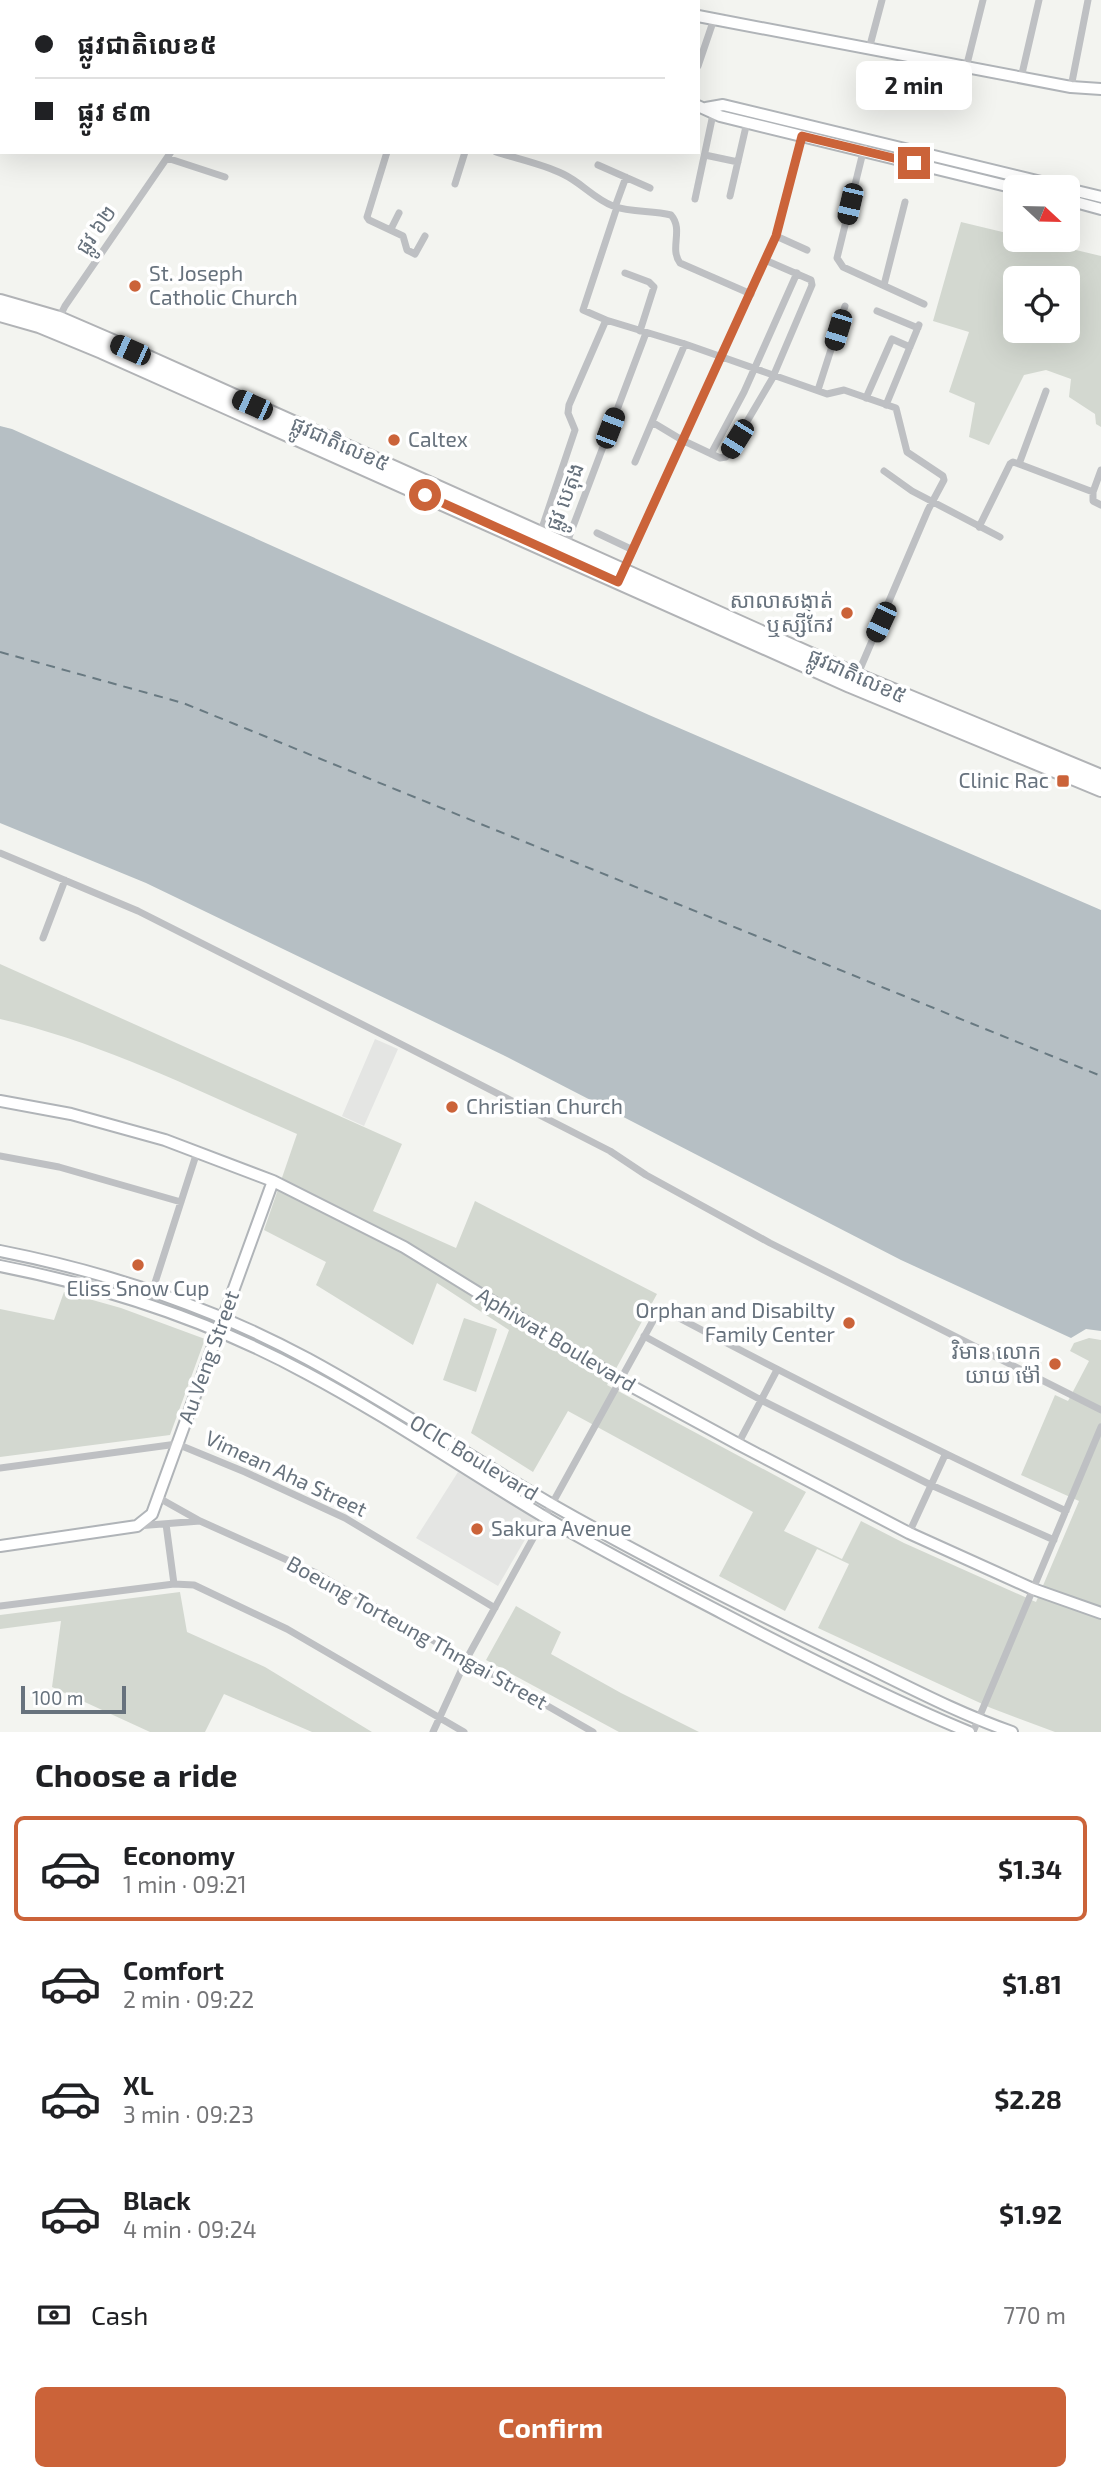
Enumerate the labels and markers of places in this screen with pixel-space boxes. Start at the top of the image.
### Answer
place label: St. Joseph Catholic Church [149,260,298,309]
marker: St. Joseph Catholic Church [127,278,143,294]
place label: Caltex [408,426,468,451]
marker: Caltex [386,432,402,448]
place label: សាលាសង្កាត់ ឬស្សីកែវ [730,587,833,638]
marker: សាលាសង្កាត់ ឬស្សីកែវ [839,605,855,621]
place label: Clinic Rac [958,767,1049,792]
marker: Clinic Rac [1055,773,1071,789]
place label: Christian Church [466,1093,623,1118]
marker: Christian Church [444,1099,460,1115]
marker: Eliss Snow Cup [130,1257,146,1273]
place label: Eliss Snow Cup [67,1275,209,1300]
place label: Orphan and Disabilty Family Center [636,1297,836,1346]
marker: Orphan and Disabilty Family Center [841,1315,857,1331]
place label: វិមាន លោក យាយ ម៉ៅ [951,1338,1041,1387]
marker: វិមាន លោក យាយ ម៉ៅ [1047,1356,1063,1372]
place label: Sakura Avenue [491,1515,631,1540]
marker: Sakura Avenue [469,1521,485,1537]

